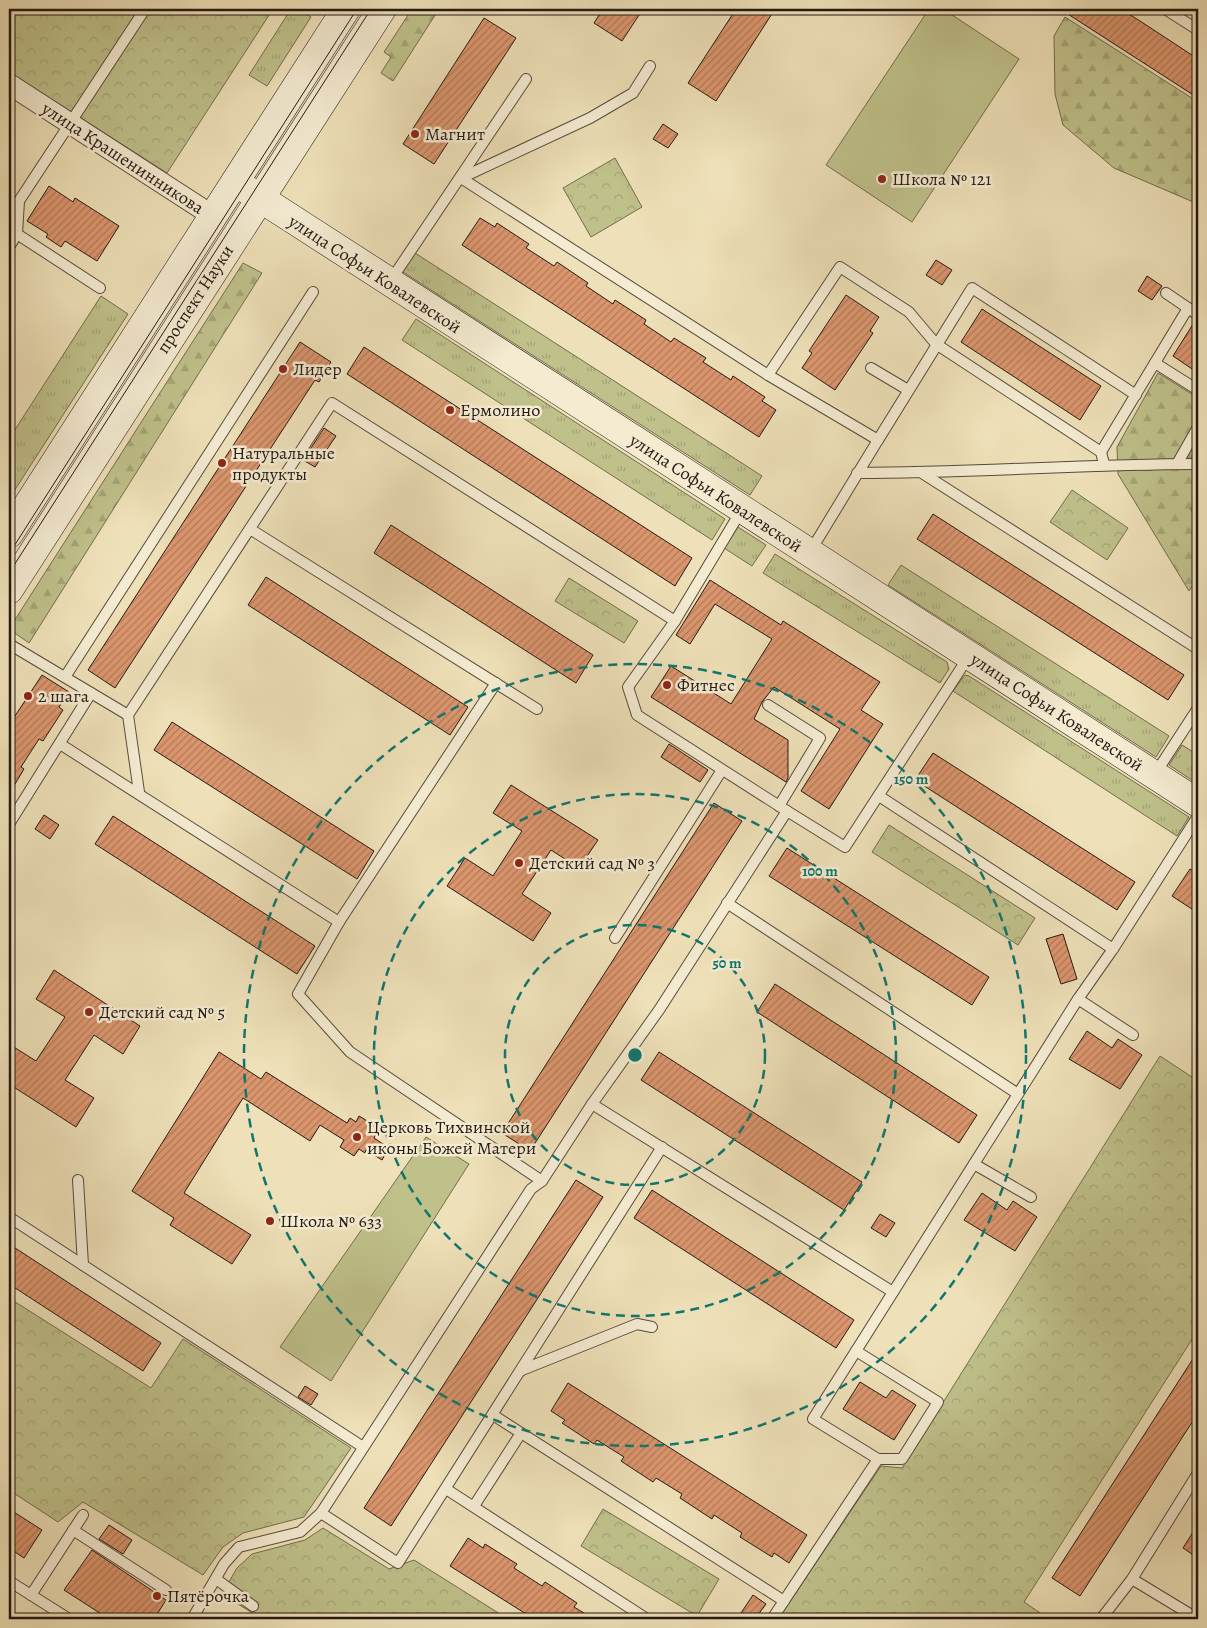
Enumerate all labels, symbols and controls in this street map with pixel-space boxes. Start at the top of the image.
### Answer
street label: улица Крашенинникова [36,96,209,220]
place label: Магнит [425,122,485,146]
marker: Магнит [409,128,421,140]
place label: Школа № 121 [892,167,991,191]
marker: Школа № 121 [876,173,888,185]
street label: улица Софьи Ковалевской [283,209,466,339]
street label: проспект Науки [151,240,239,358]
place label: Лидер [293,357,342,381]
marker: Лидер [277,363,289,375]
place label: Ермолино [460,398,540,422]
marker: Ермолино [444,404,456,416]
street label: улица Софьи Ковалевской [624,428,807,558]
place label: Натуральные продукты [232,441,335,486]
marker: Натуральные продукты [216,457,228,469]
street label: улица Софьи Ковалевской [965,647,1148,777]
place label: Фитнес [677,673,735,697]
marker: Фитнес [661,679,673,691]
place label: 2 шага [38,684,90,708]
marker: 2 шага [22,690,34,702]
text: 150 m [894,769,929,789]
place label: Детский сад № 3 [529,851,655,875]
marker: Детский сад № 3 [513,857,525,869]
text: 100 m [802,861,838,881]
text: 50 m [712,953,742,973]
place label: Детский сад № 5 [99,1000,225,1024]
marker: Детский сад № 5 [83,1006,95,1018]
centre of rings [626,1046,644,1064]
place label: Церковь Тихвинской иконы Божей Матери [367,1115,536,1160]
marker: Церковь Тихвинской иконы Божей Матери [351,1131,363,1143]
place label: Школа № 633 [280,1209,382,1233]
marker: Школа № 633 [264,1215,276,1227]
place label: Пятёрочка [167,1584,250,1608]
marker: Пятёрочка [151,1590,163,1602]

